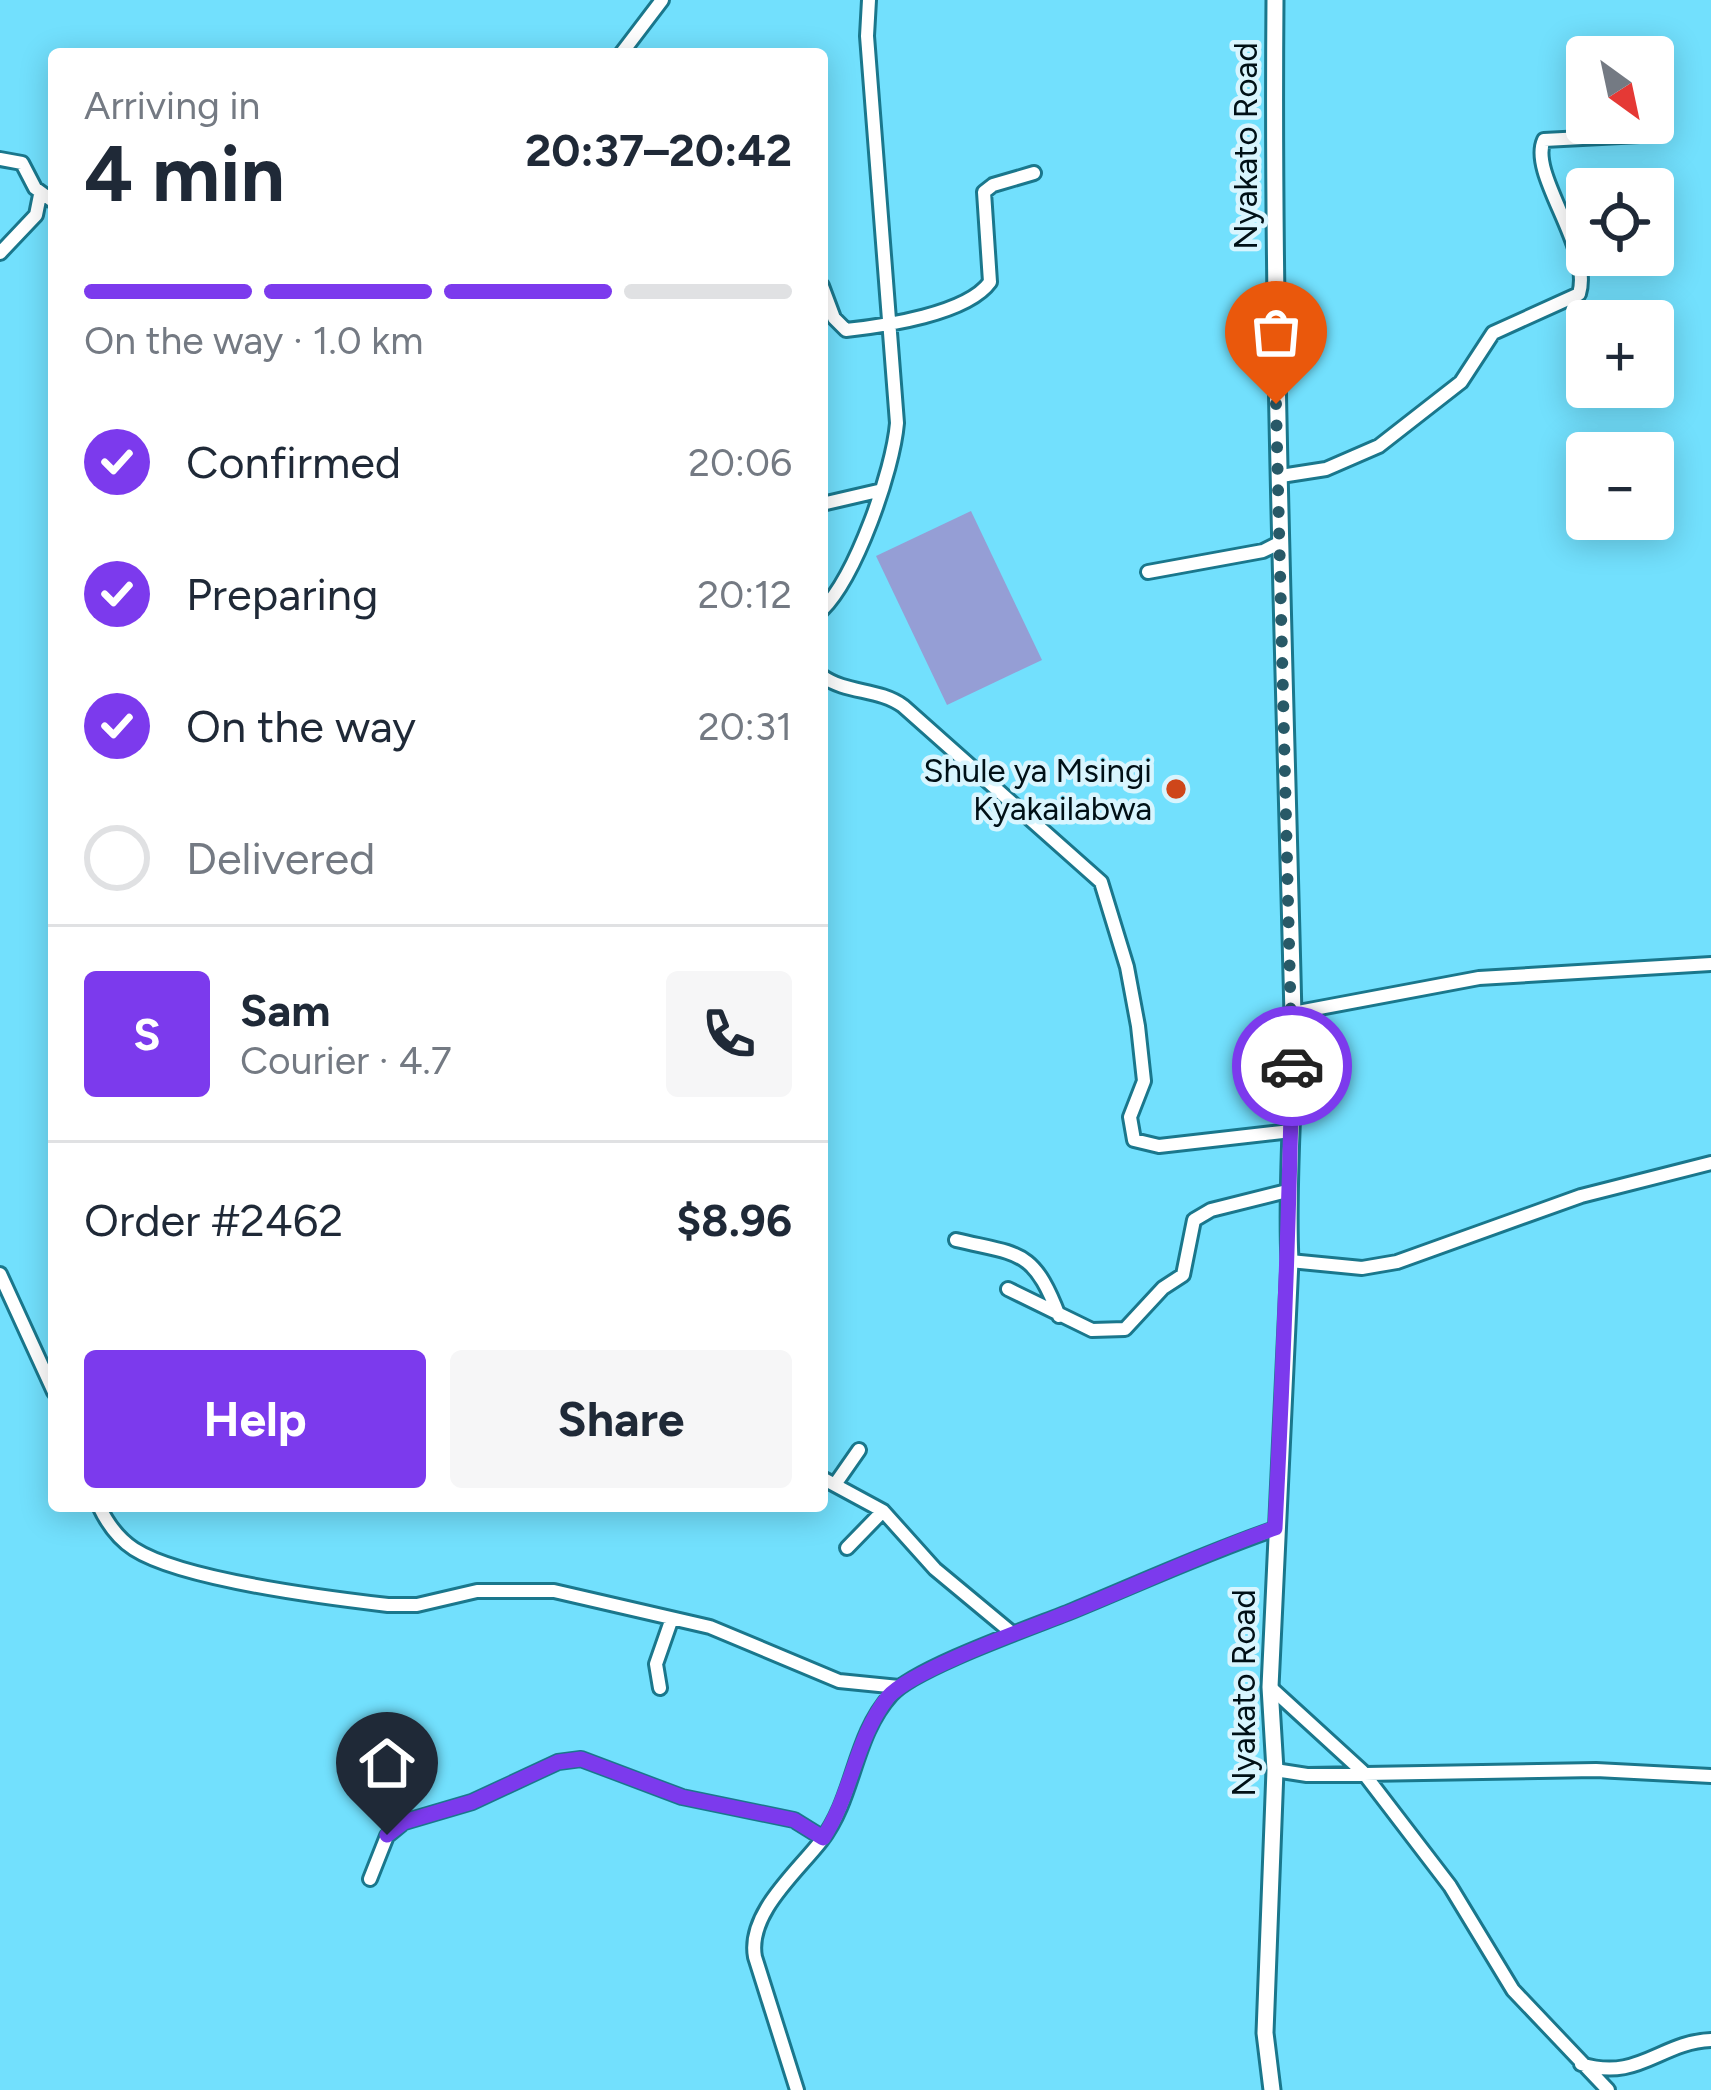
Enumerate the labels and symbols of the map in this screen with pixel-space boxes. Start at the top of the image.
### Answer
north arrow [1566,36,1674,144]
street label: Nyakato Road [1226,42,1265,250]
pin [1225,281,1327,404]
place label: Shule ya Msingi Kyakailabwa [923,751,1152,828]
marker: Shule ya Msingi Kyakailabwa [1163,776,1189,802]
courier [1232,1006,1352,1126]
street label: Nyakato Road [1224,1589,1263,1797]
pin [336,1712,438,1835]

